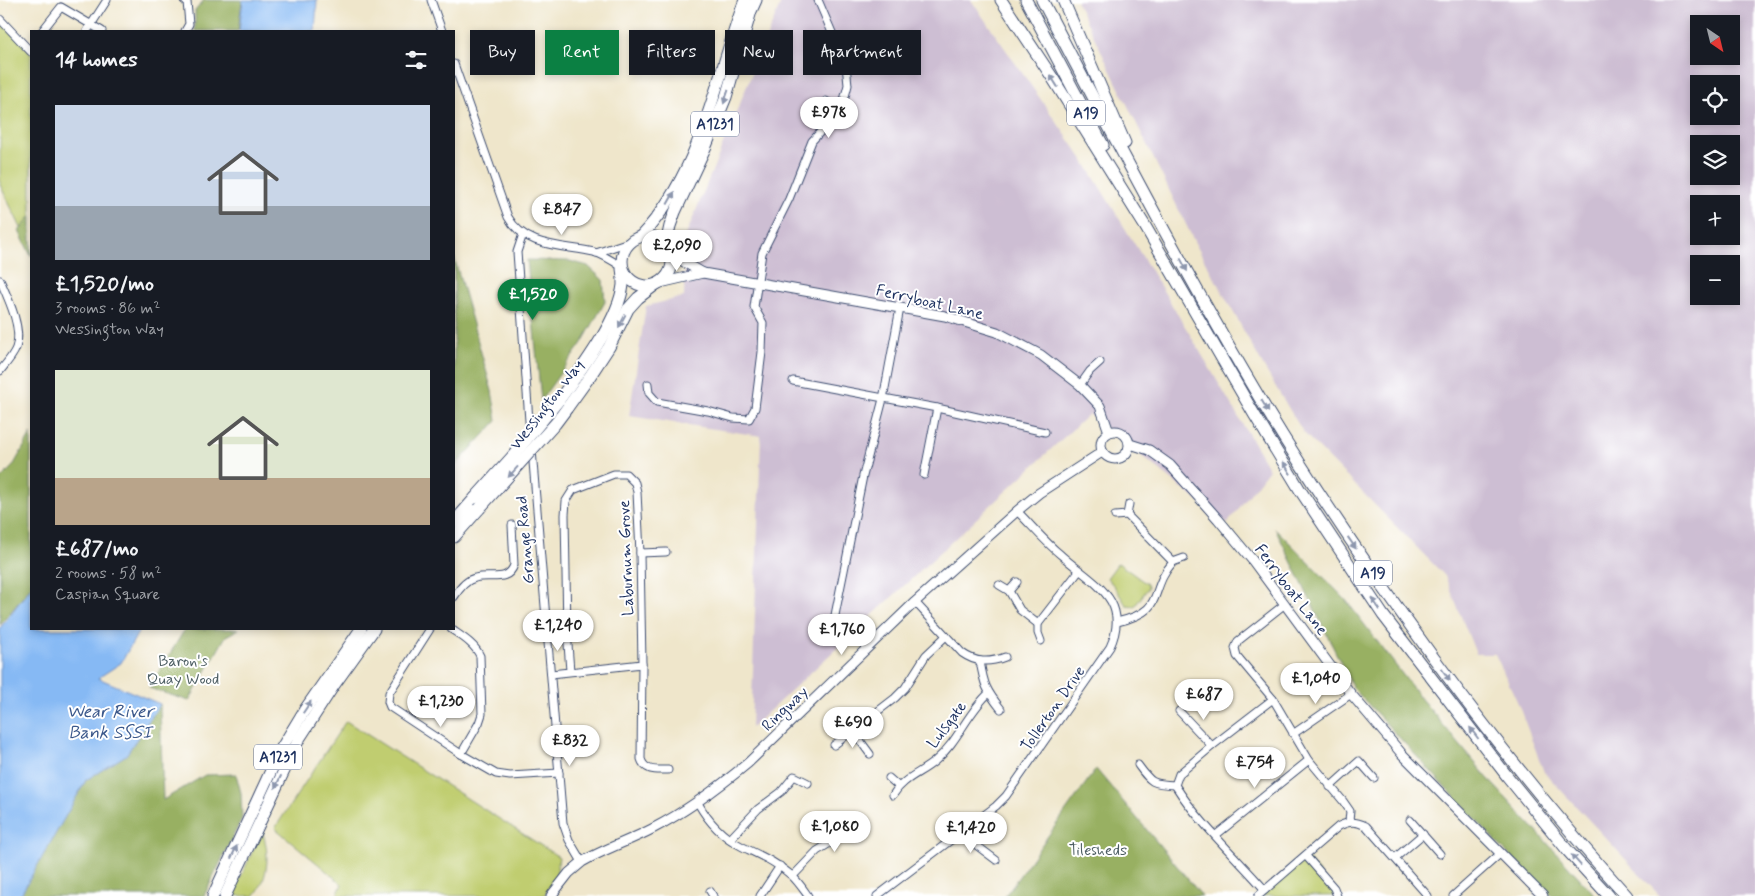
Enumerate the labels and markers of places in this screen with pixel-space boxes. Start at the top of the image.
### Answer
pin: £978 [799,96,859,139]
pin: £847 [532,194,592,236]
pin: £2,090 [636,230,718,272]
pin: £1,520 [492,278,574,321]
pin: £1,240 [517,610,599,652]
pin: £1,760 [801,614,883,656]
pin: £1,040 [1275,662,1357,705]
pin: £687 [1174,678,1234,721]
pin: £1,230 [400,686,482,728]
pin: £690 [823,706,883,749]
pin: £832 [540,724,600,767]
pin: £754 [1225,746,1285,789]
pin: £1,080 [794,810,876,853]
pin: £1,420 [930,812,1012,854]

